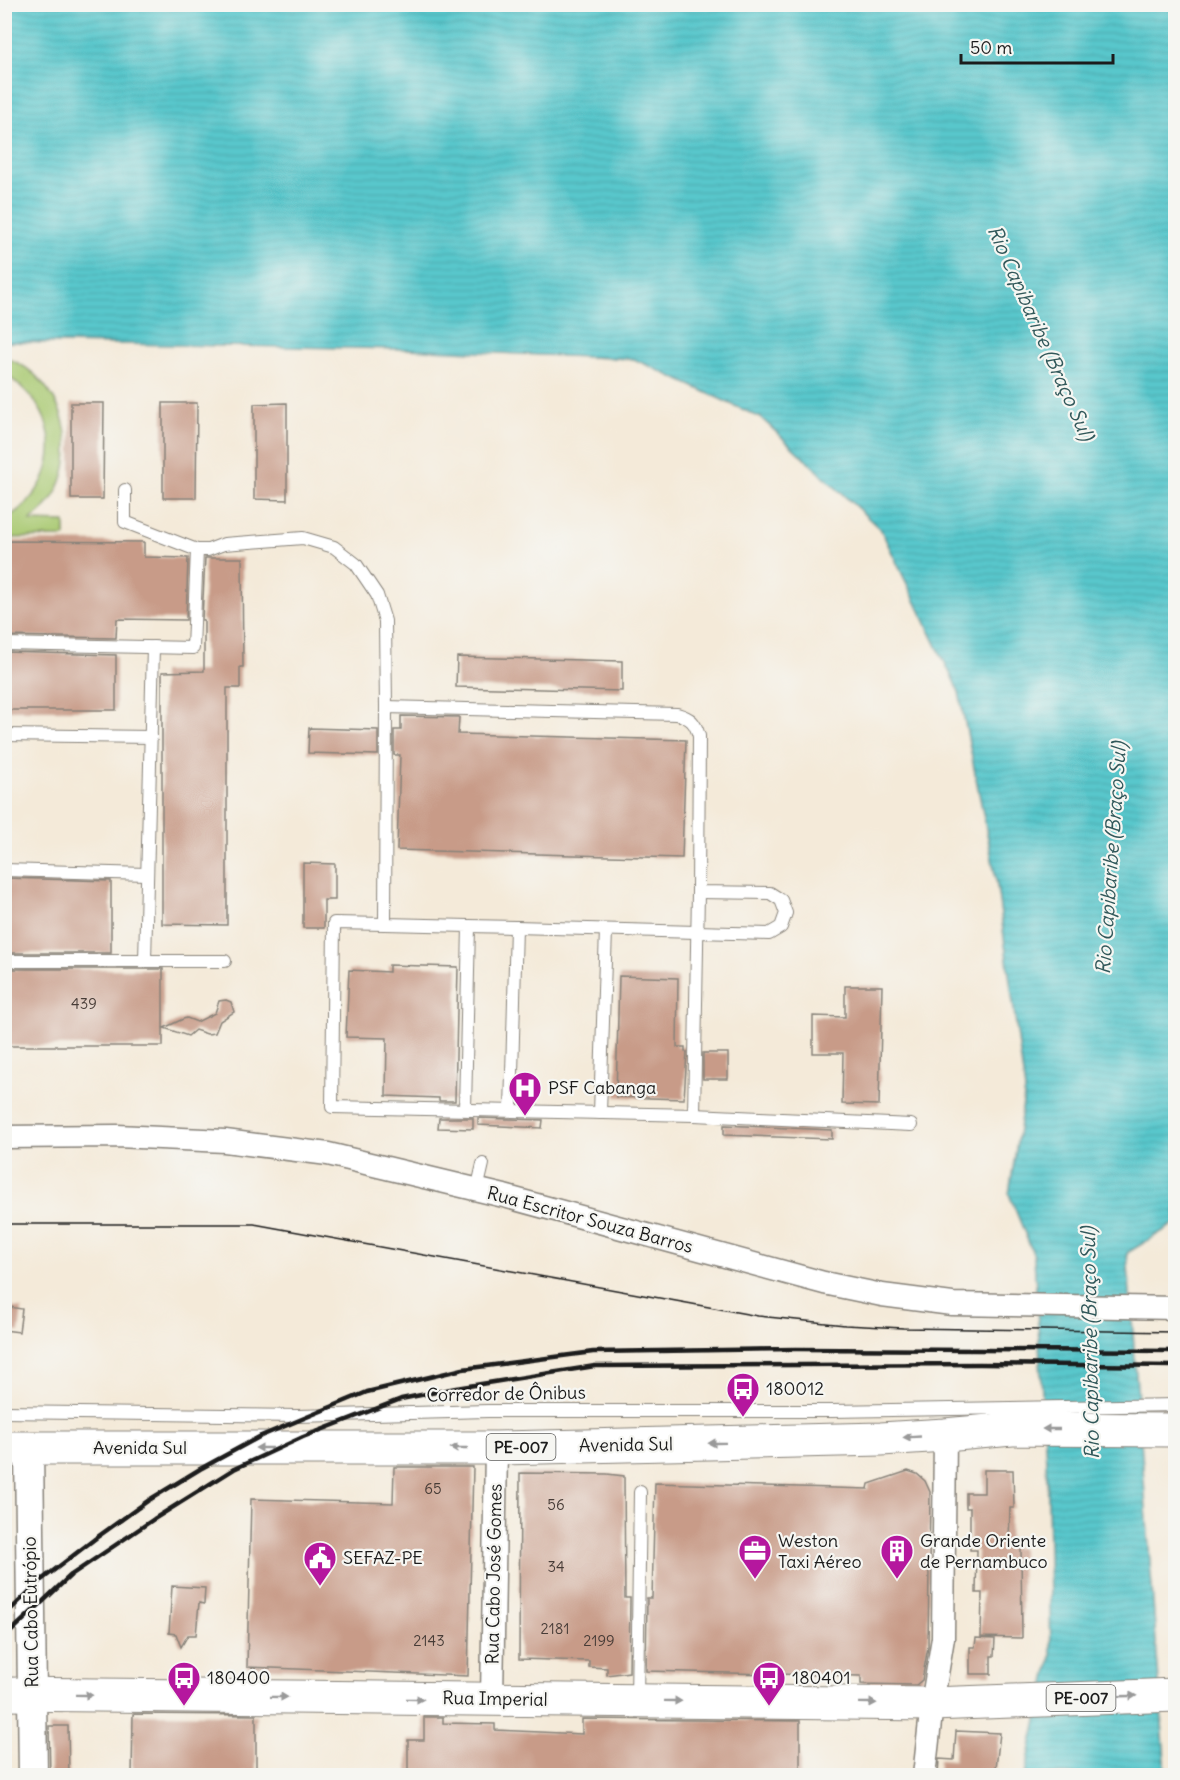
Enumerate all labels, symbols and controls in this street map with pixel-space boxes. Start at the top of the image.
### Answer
scale bar [961,27,1112,65]
text: 50 m [970,36,1012,59]
water label: Rio Capibaribe (Braço Sul) [983,221,1101,445]
water label: Rio Capibaribe (Braço Sul) [1090,740,1131,975]
house number: 439 [71,994,97,1013]
hospital icon: PSF Cabanga [507,1070,543,1117]
place label: PSF Cabanga [548,1076,656,1099]
street label: Rua Escritor Souza Barros [485,1181,696,1258]
water label: Rio Capibaribe (Braço Sul) [1075,1225,1104,1460]
bus stop icon: 180012 [725,1371,761,1418]
place label: 180012 [766,1377,824,1400]
street label: Corredor de Ônibus [426,1381,586,1406]
one-way arrow [1042,1424,1061,1434]
street label: Avenida Sul [579,1432,673,1457]
one-way arrow [902,1433,921,1442]
road number: PE-007 [486,1434,556,1460]
street label: Avenida Sul [93,1436,187,1459]
one-way arrow [707,1438,726,1447]
one-way arrow [254,1443,273,1453]
one-way arrow [449,1443,468,1453]
house number: 65 [424,1479,442,1498]
street label: Rua Cabo José Gomes [480,1483,507,1665]
house number: 56 [547,1495,565,1514]
place label: Weston Taxi Aéreo [778,1529,862,1573]
place label: Grande Oriente de Pernambuco [920,1529,1048,1573]
office icon: Weston Taxi Aéreo [737,1533,773,1580]
building icon: Grande Oriente de Pernambuco [879,1533,915,1580]
street label: Rua Cabo Eutrópio [18,1536,43,1688]
public building icon: SEFAZ-PE [302,1540,338,1587]
place label: SEFAZ-PE [343,1546,423,1569]
house number: 34 [547,1557,565,1576]
house number: 2181 [541,1619,569,1638]
house number: 2143 [413,1631,445,1650]
house number: 2199 [583,1631,615,1650]
bus stop icon: 180400 [166,1660,202,1707]
bus stop icon: 180401 [751,1660,787,1707]
place label: 180400 [207,1666,270,1689]
place label: 180401 [792,1666,851,1689]
road number: PE-007 [1046,1685,1116,1711]
street label: Rua Imperial [442,1686,548,1711]
one-way arrow [74,1690,93,1700]
one-way arrow [269,1692,288,1702]
one-way arrow [1119,1692,1138,1701]
one-way arrow [406,1694,425,1703]
one-way arrow [664,1696,683,1706]
one-way arrow [859,1698,878,1708]

